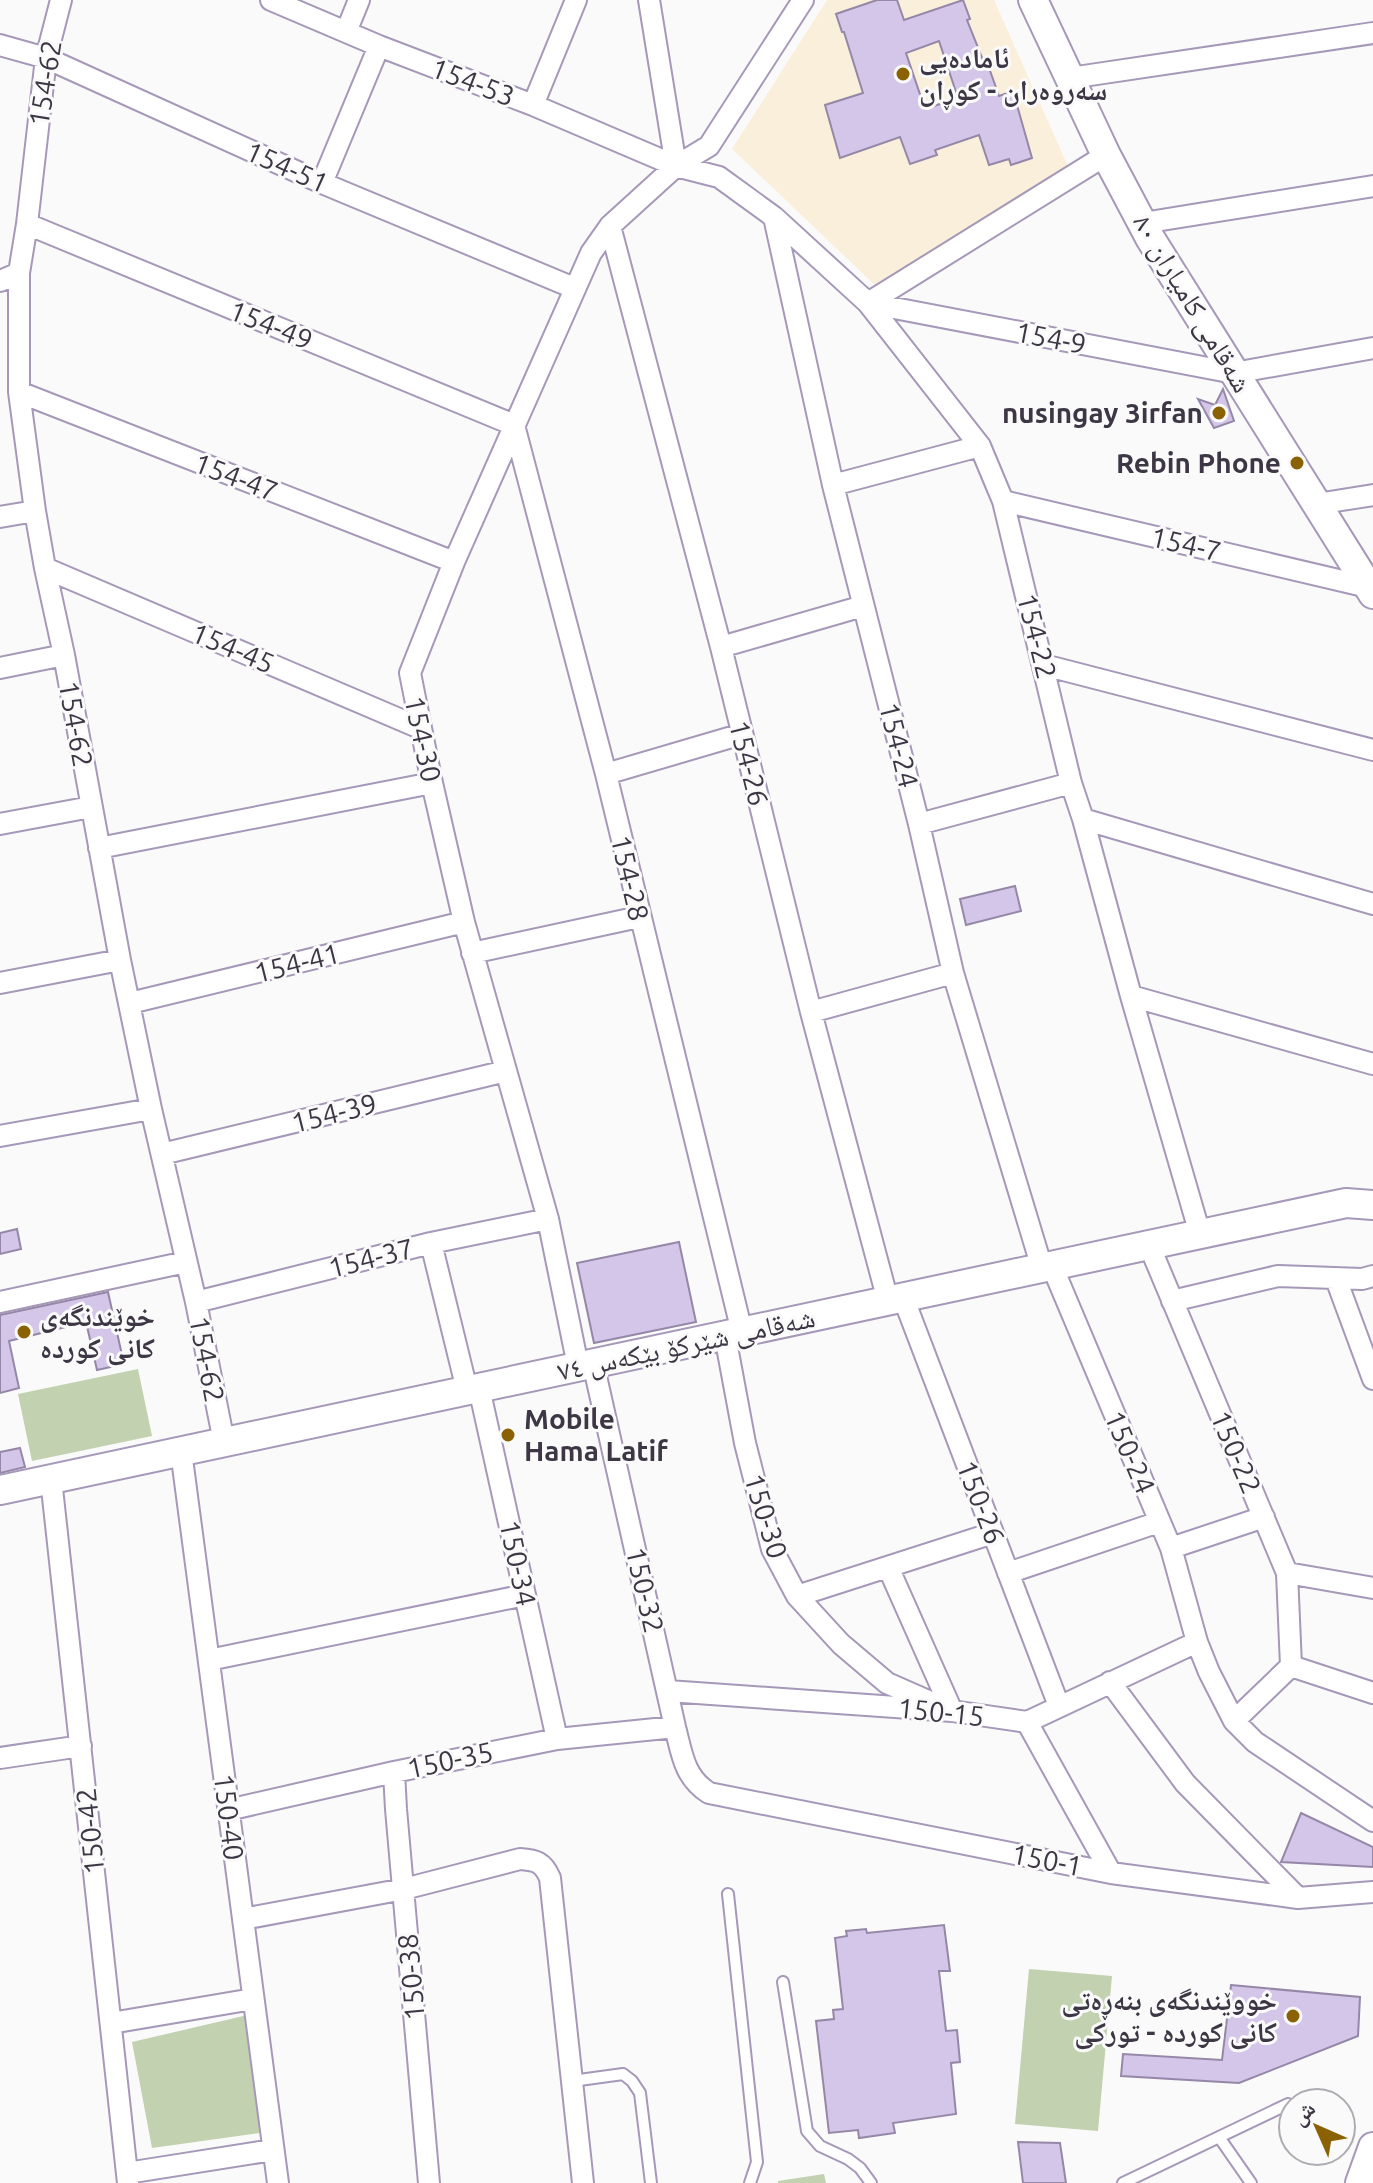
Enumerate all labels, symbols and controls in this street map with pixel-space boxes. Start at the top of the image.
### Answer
street label: 154-62 [22,38,67,128]
place label: ئامادەیی سەروەران - کوڕان [919,42,1107,111]
street label: 154-53 [427,51,519,112]
marker: ئامادەیی سەروەران - کوڕان [894,65,912,83]
street label: 154-51 [241,135,333,198]
street label: شەقامی کامیاران ٨٠ [1125,208,1259,399]
street label: 154-49 [225,294,317,355]
street label: 154-9 [1013,315,1089,360]
place label: nusingay 3irfan [1002,397,1203,428]
marker: nusingay 3irfan [1210,404,1228,422]
street label: 154-47 [190,446,282,507]
place label: Rebin Phone [1116,447,1281,478]
marker: Rebin Phone [1288,454,1306,472]
street label: 154-7 [1148,520,1224,567]
street label: 154-22 [1012,590,1063,682]
street label: 154-45 [187,616,279,679]
street label: 154-62 [54,678,99,769]
street label: 154-30 [399,693,448,785]
street label: 154-24 [874,699,925,791]
street label: 154-26 [724,717,775,809]
street label: 154-28 [606,832,655,924]
street label: 154-41 [251,937,343,988]
street label: 154-39 [288,1087,380,1138]
street label: 154-37 [325,1232,417,1283]
place label: خوێندنگەی کانی کوردە [40,1300,155,1366]
street label: شەقامی شێرکۆ بێکەس ٧٤ [554,1301,818,1389]
street label: 154-62 [184,1313,231,1405]
marker: خوێندنگەی کانی کوردە [15,1323,33,1341]
place label: Mobile Hama Latif [524,1403,668,1466]
street label: 150-24 [1099,1406,1162,1498]
street label: 150-22 [1205,1406,1268,1498]
marker: Mobile Hama Latif [499,1426,517,1444]
street label: 150-26 [951,1456,1012,1548]
street label: 150-30 [739,1470,794,1562]
street label: 150-34 [494,1517,543,1609]
street label: 150-32 [621,1544,670,1636]
street label: 150-15 [896,1692,986,1731]
street label: 150-35 [404,1735,496,1784]
street label: 150-40 [209,1772,250,1862]
street label: 150-42 [70,1786,109,1876]
street label: 150-1 [1009,1837,1085,1882]
street label: 150-38 [391,1932,430,2022]
place label: خووێندنگەی بنەڕەتی کانی کوردە - تورکی [1061,1984,1277,2050]
marker: خووێندنگەی بنەڕەتی کانی کوردە - تورکی [1284,2007,1302,2025]
north arrow [1277,2087,1357,2167]
text: ش [1285,2095,1321,2131]

